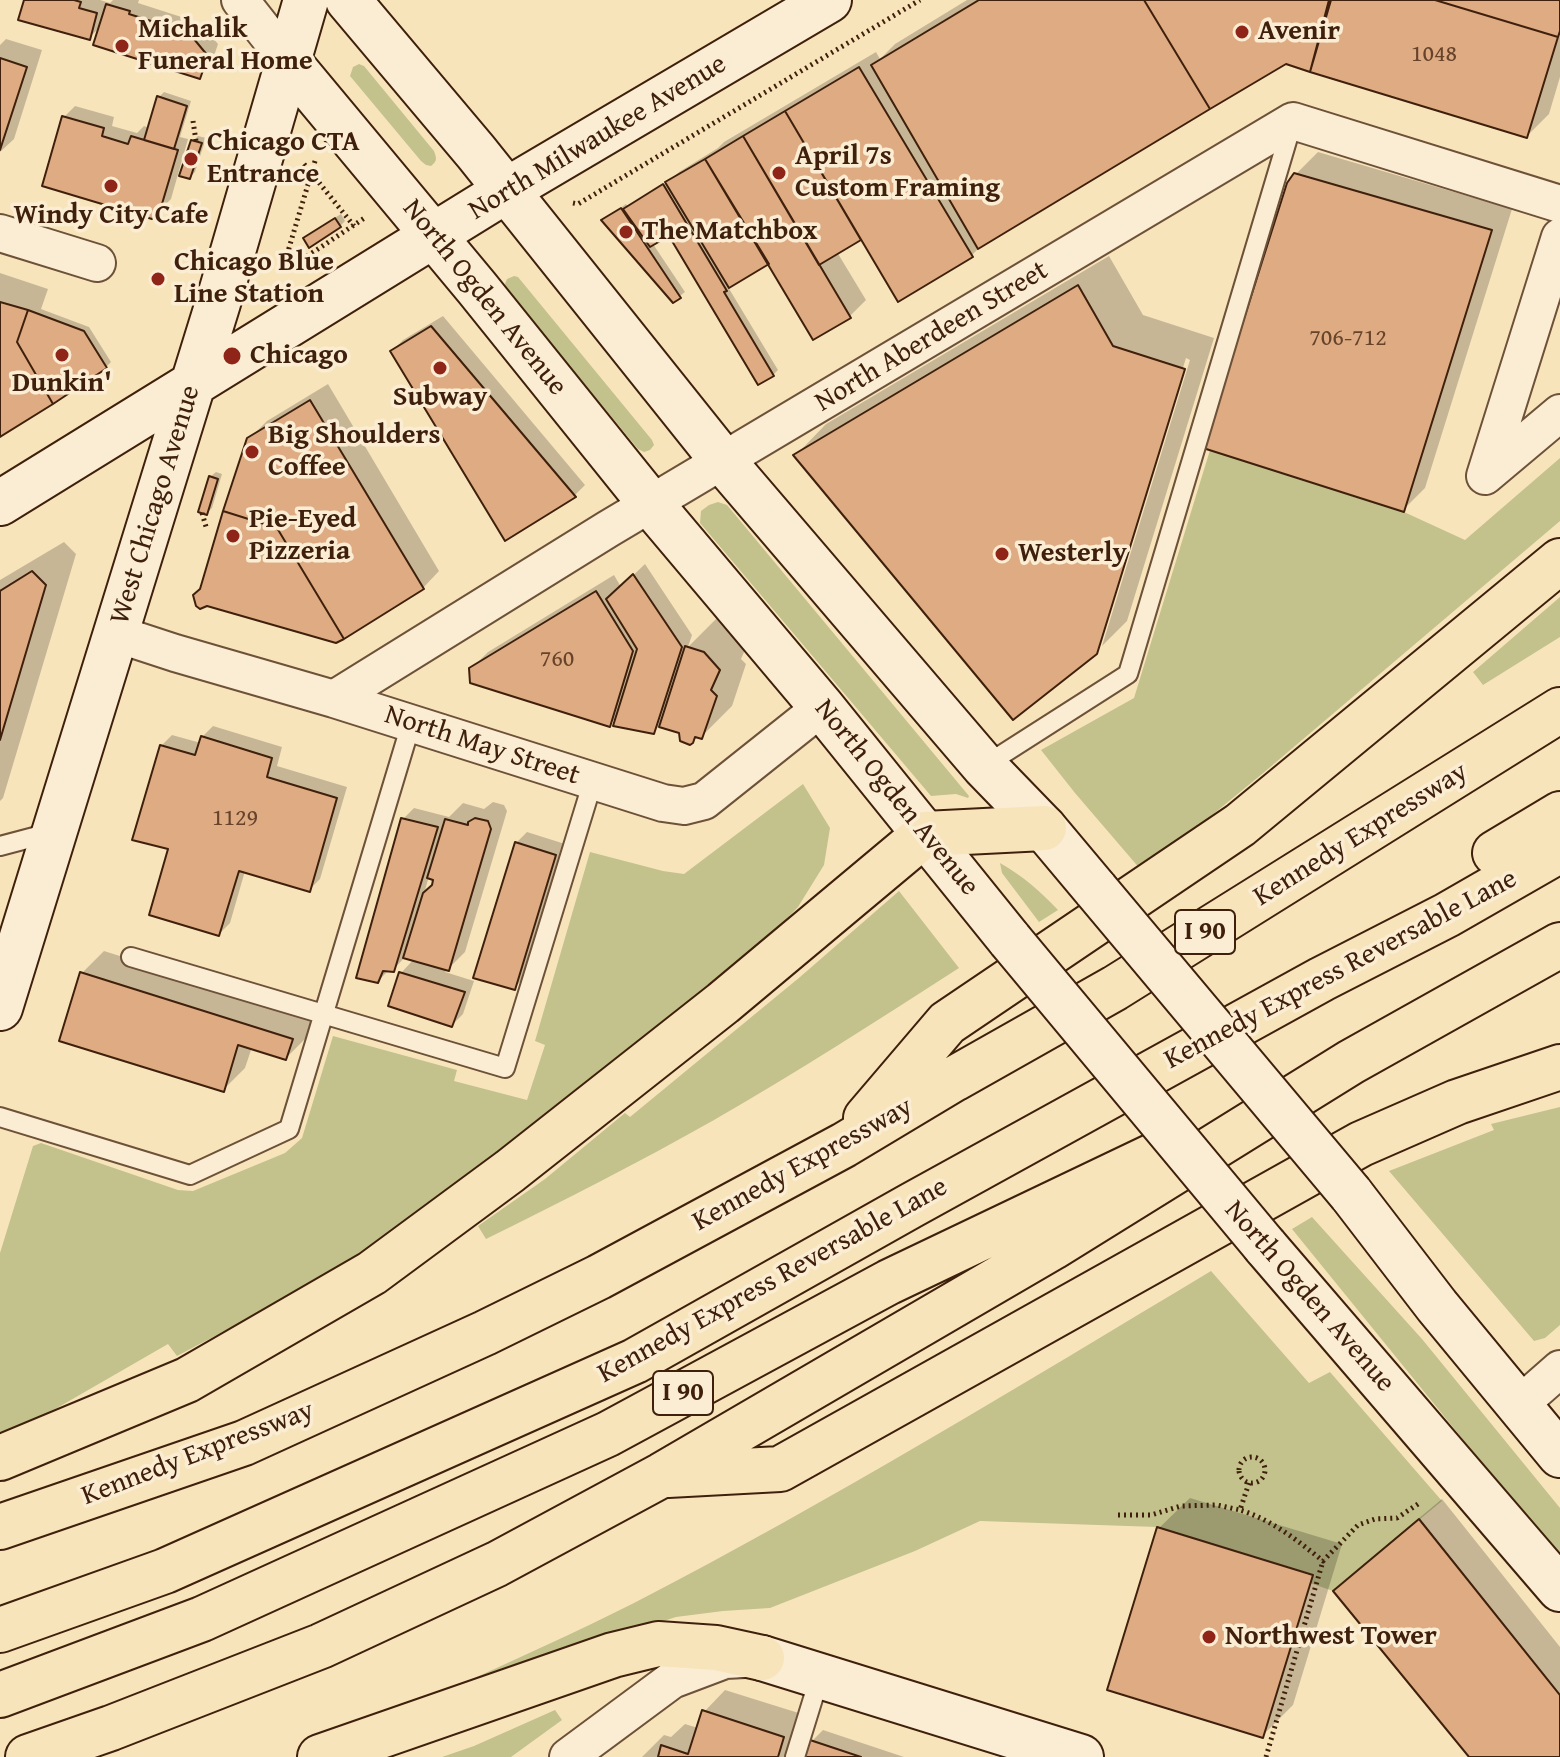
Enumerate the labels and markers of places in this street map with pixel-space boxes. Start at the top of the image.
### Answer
place label: Michalik Funeral Home [138,13,313,79]
place label: Avenir [1258,15,1340,49]
marker: Avenir [1233,23,1251,41]
marker: Michalik Funeral Home [113,37,131,55]
place label: Chicago CTA Entrance [207,126,360,192]
place label: April 7s Custom Framing [795,140,1000,206]
marker: Chicago CTA Entrance [182,150,200,168]
marker: April 7s Custom Framing [770,164,788,182]
marker: Windy City Cafe [102,177,120,195]
place label: Windy City Cafe [14,199,208,233]
place label: The Matchbox [642,215,817,249]
marker: The Matchbox [617,223,635,241]
place label: Chicago Blue Line Station [174,246,334,312]
marker: Chicago Blue Line Station [149,270,167,288]
place label: Chicago [250,339,348,373]
marker: Chicago [221,345,243,367]
marker: Dunkin' [53,346,71,364]
marker: Subway [431,359,449,377]
place label: Dunkin' [12,367,112,401]
place label: Subway [393,381,487,415]
place label: Big Shoulders Coffee [268,419,441,485]
marker: Big Shoulders Coffee [243,443,261,461]
place label: Pie-Eyed Pizzeria [249,503,356,569]
marker: Pie-Eyed Pizzeria [224,527,242,545]
place label: Westerly [1018,537,1127,571]
marker: Westerly [993,545,1011,563]
place label: Northwest Tower [1225,1620,1437,1654]
marker: Northwest Tower [1200,1628,1218,1646]

